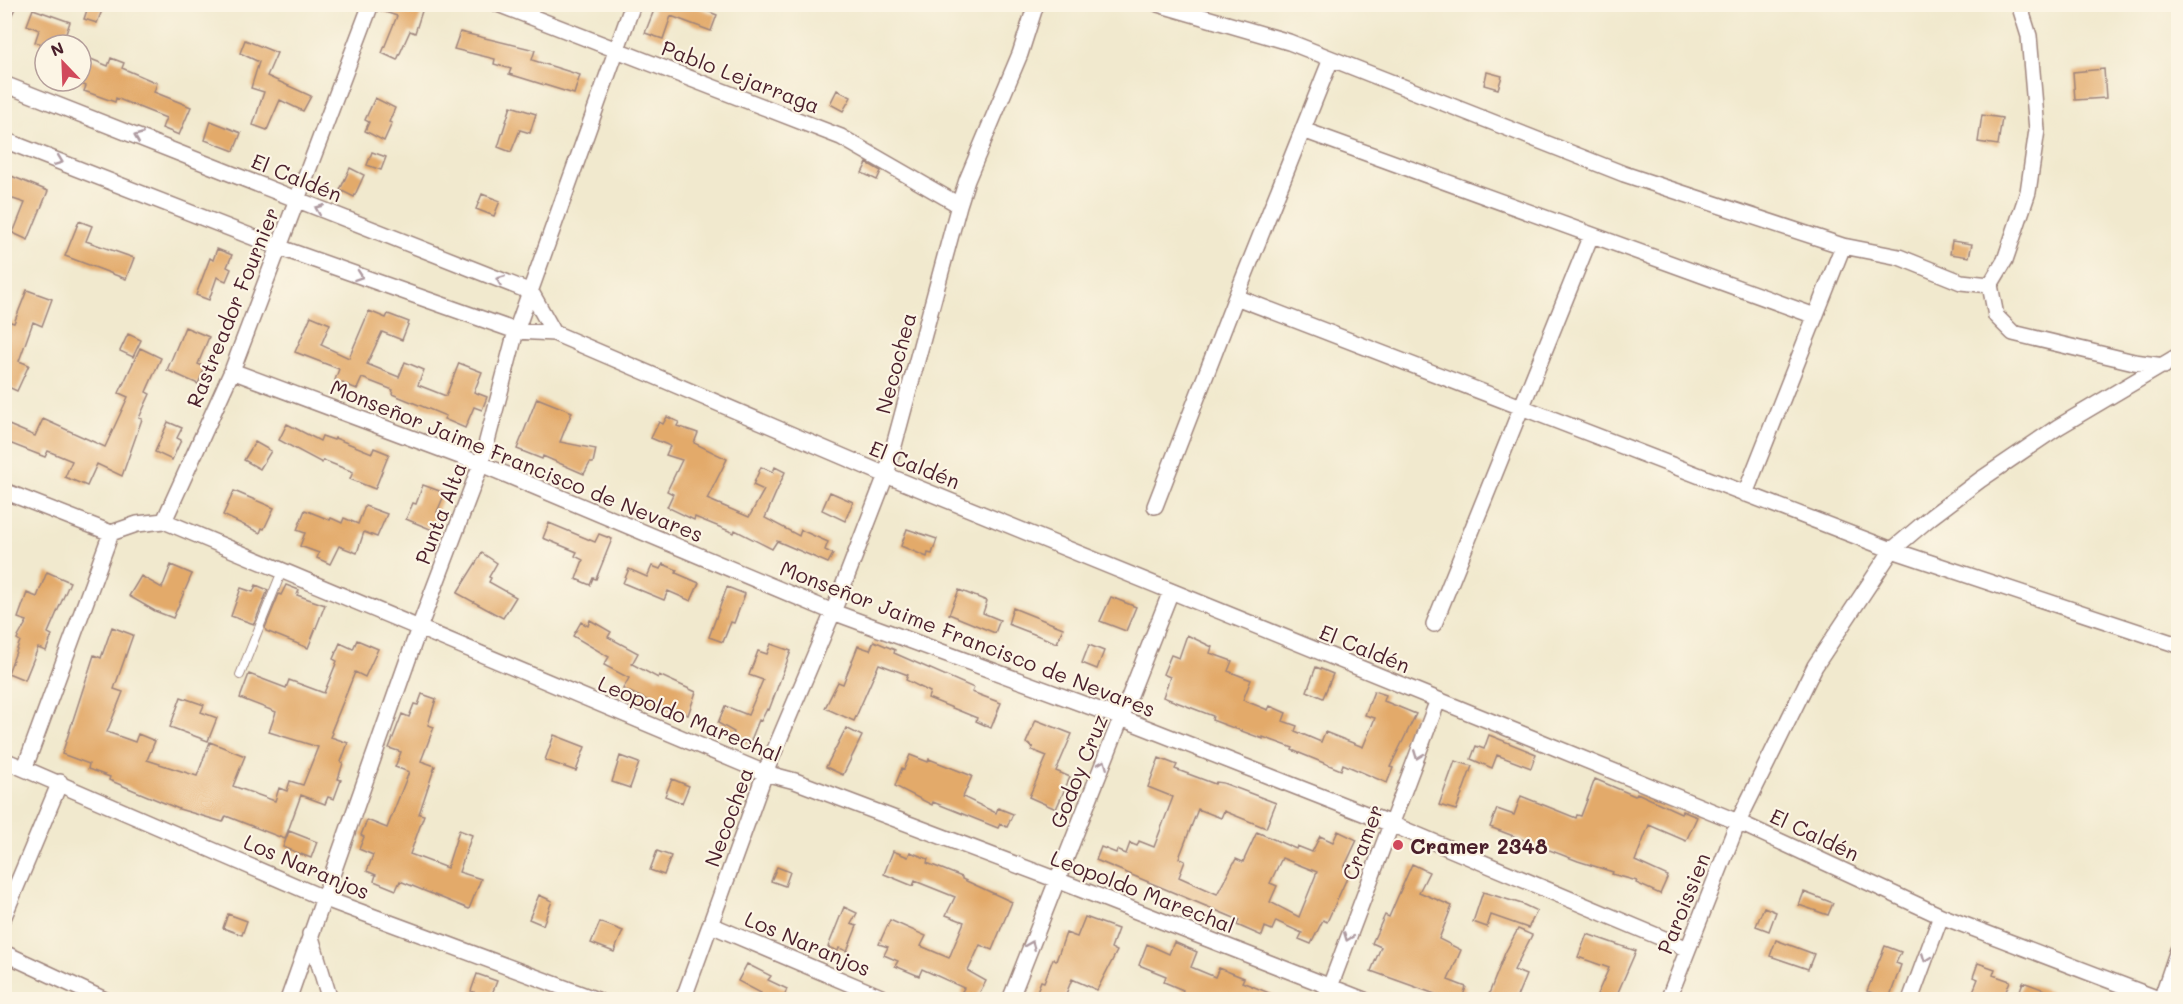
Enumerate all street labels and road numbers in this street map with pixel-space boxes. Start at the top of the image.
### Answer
street label: Pablo Lejarraga [658,33,824,119]
street label: El Caldén [248,147,346,207]
street label: Rastreador Fournier [179,203,285,411]
street label: Necochea [869,309,921,417]
street label: Monseñor Jaime Francisco de Nevares [327,373,707,547]
street label: El Caldén [866,434,964,494]
street label: Punta Alta [408,458,472,568]
street label: Monseñor Jaime Francisco de Nevares [777,554,1159,722]
street label: El Caldén [1316,618,1414,678]
street label: Leopoldo Marechal [594,669,786,767]
street label: Godoy Cruz [1043,710,1113,832]
street label: Necochea [698,764,758,870]
street label: Cramer [1335,800,1389,884]
street label: El Caldén [1766,802,1864,866]
street label: Los Naranjos [240,827,374,905]
street label: Leopoldo Marechal [1047,843,1239,939]
street label: Paroissien [1650,848,1716,958]
street label: Los Naranjos [741,904,875,982]

